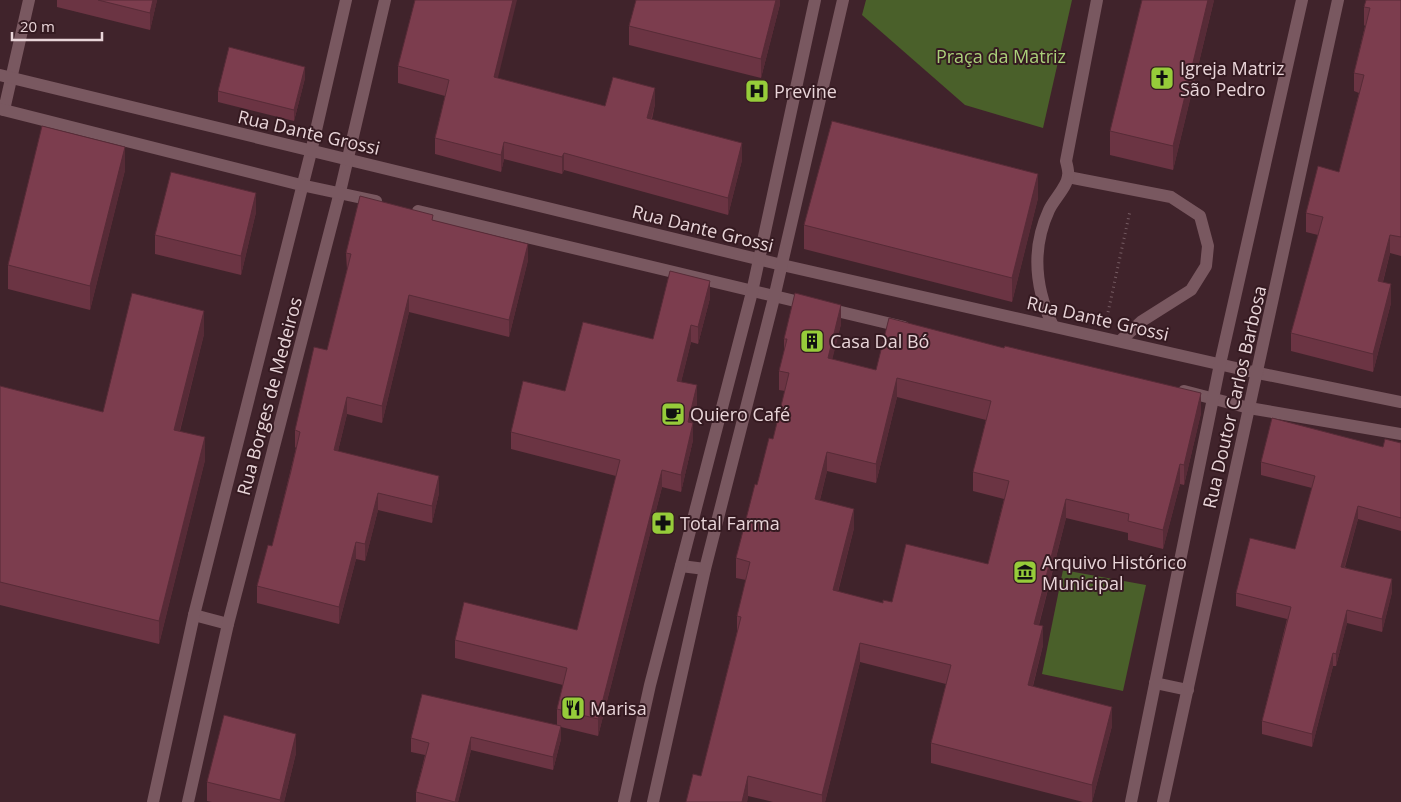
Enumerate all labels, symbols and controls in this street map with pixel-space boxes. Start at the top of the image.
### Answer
scale bar [12,10,102,42]
text: 20 m [20,16,55,36]
park label: Praça da Matriz [936,44,1066,68]
place label: Igreja Matriz São Pedro [1180,56,1284,101]
church icon: Igreja Matriz São Pedro [1149,65,1175,91]
hospital icon: Previne [744,78,770,104]
place label: Previne [774,79,837,103]
street label: Rua Dante Grossi [236,104,382,160]
street label: Rua Dante Grossi [630,199,776,257]
street label: Rua Doutor Carlos Barbosa [1197,283,1271,511]
street label: Rua Dante Grossi [1025,290,1171,346]
street label: Rua Borges de Medeiros [231,294,307,498]
building icon: Casa Dal Bó [799,328,825,354]
place label: Casa Dal Bó [830,329,929,353]
cafe icon: Quiero Café [660,401,686,427]
place label: Quiero Café [690,402,790,426]
pharmacy icon: Total Farma [650,510,676,536]
place label: Total Farma [680,511,780,535]
place label: Arquivo Histórico Municipal [1042,550,1187,595]
museum icon: Arquivo Histórico Municipal [1012,559,1038,585]
restaurant icon: Marisa [560,695,586,721]
place label: Marisa [590,696,647,720]

